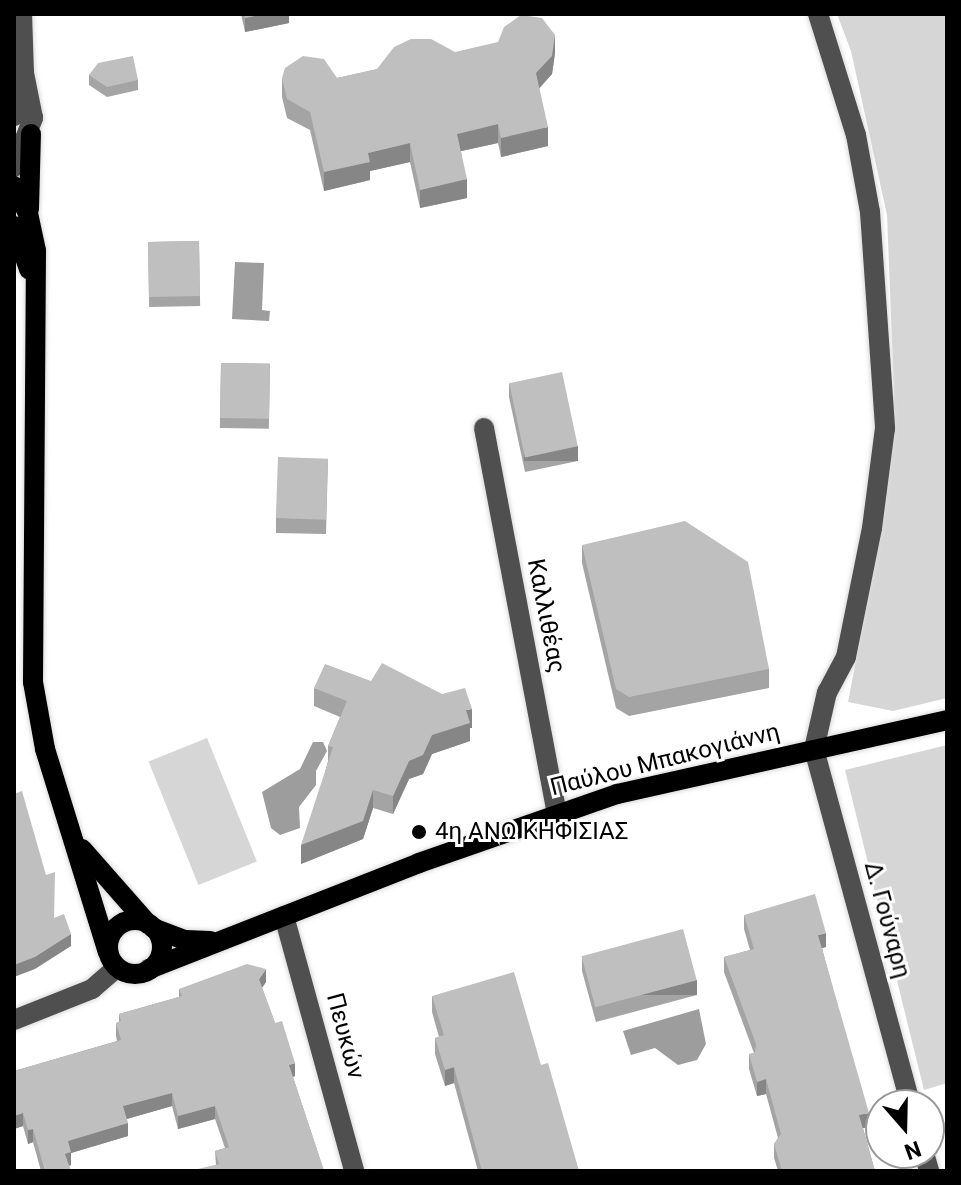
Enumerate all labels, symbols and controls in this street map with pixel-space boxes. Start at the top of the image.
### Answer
street label: Καλλιθέας [521,556,571,676]
street label: Παύλου Μπακογιάννη [547,718,783,802]
place label: 4η ΑΝΩ ΚΗΦΙΣΙΑΣ [435,818,628,846]
marker: 4η ΑΝΩ ΚΗΦΙΣΙΑΣ [410,823,428,841]
street label: Δ. Γούναρη [858,859,916,981]
street label: Πευκών [320,990,370,1082]
north arrow [865,1089,945,1169]
text: N [901,1136,924,1165]

